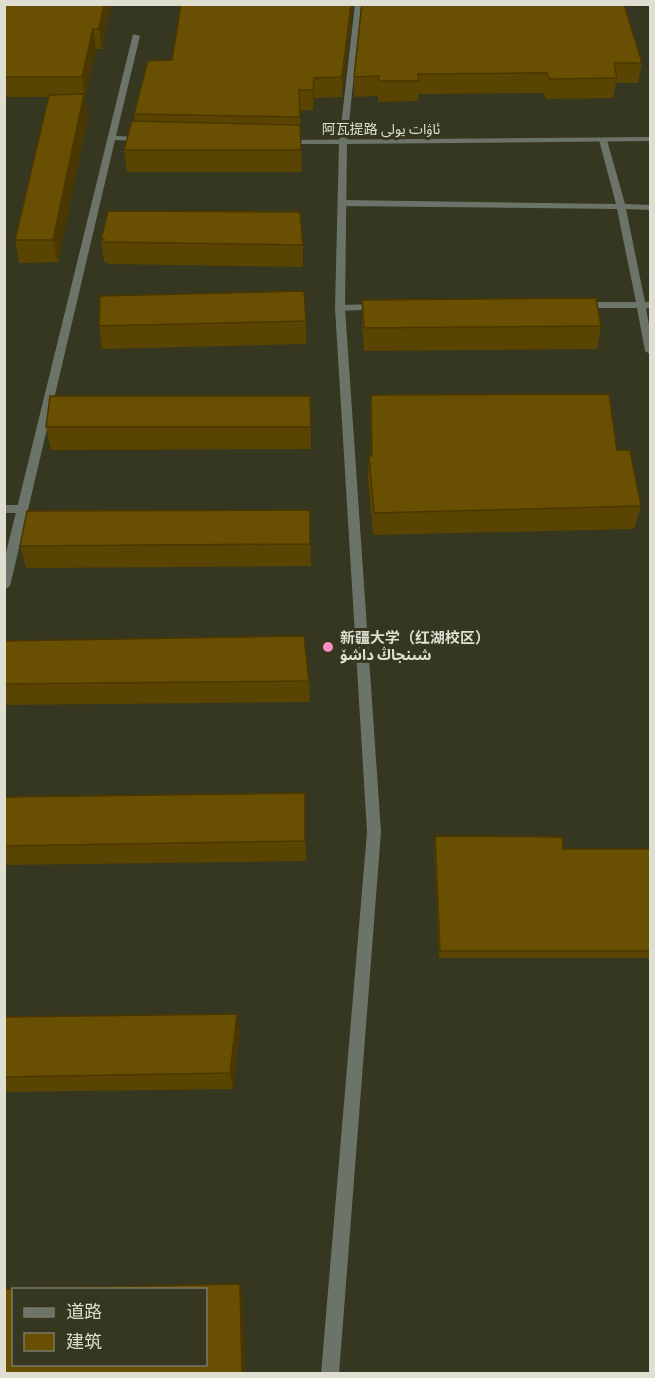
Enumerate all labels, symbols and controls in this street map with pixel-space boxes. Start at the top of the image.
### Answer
street label: 阿瓦提路 ئاۋات يولى [322,121,441,138]
place label: 新疆大学（红湖校区） شىنجاڭ داشۆ [340,629,490,664]
marker: 新疆大学（红湖校区） شىنجاڭ داشۆ [321,640,335,654]
legend [12,1288,207,1366]
text: 道路 [66,1301,102,1323]
text: 建筑 [66,1331,102,1353]

